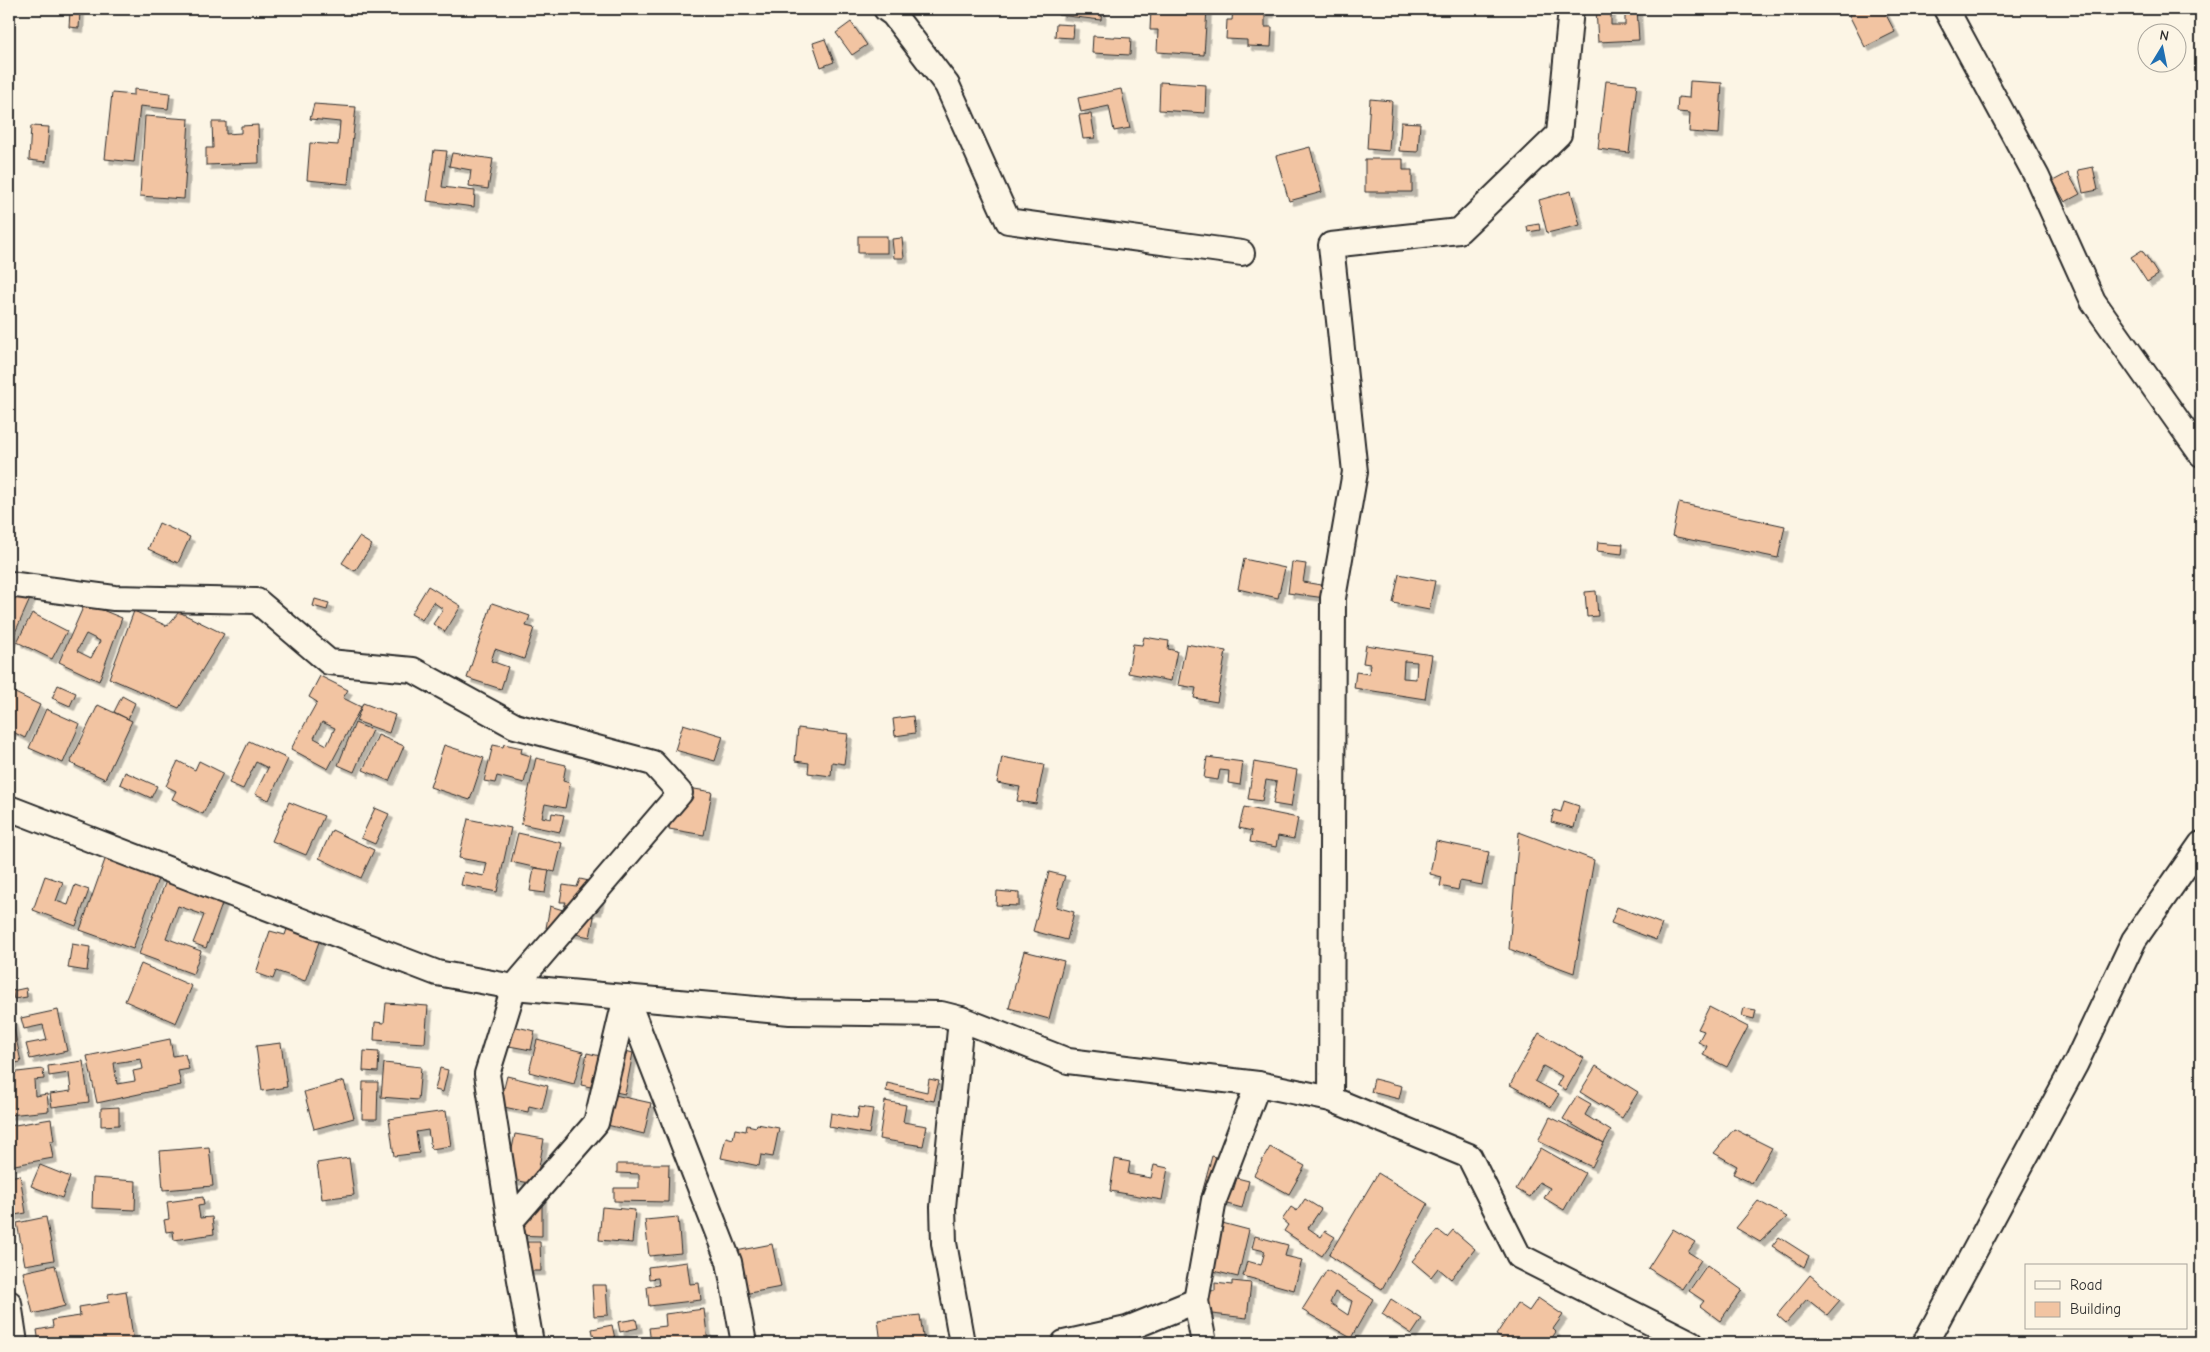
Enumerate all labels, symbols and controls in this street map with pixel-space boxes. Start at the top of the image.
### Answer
north arrow [2138,22,2188,72]
text: N [2158,27,2170,45]
legend [2025,1264,2188,1330]
text: Road [2070,1276,2102,1294]
text: Building [2070,1300,2121,1318]

